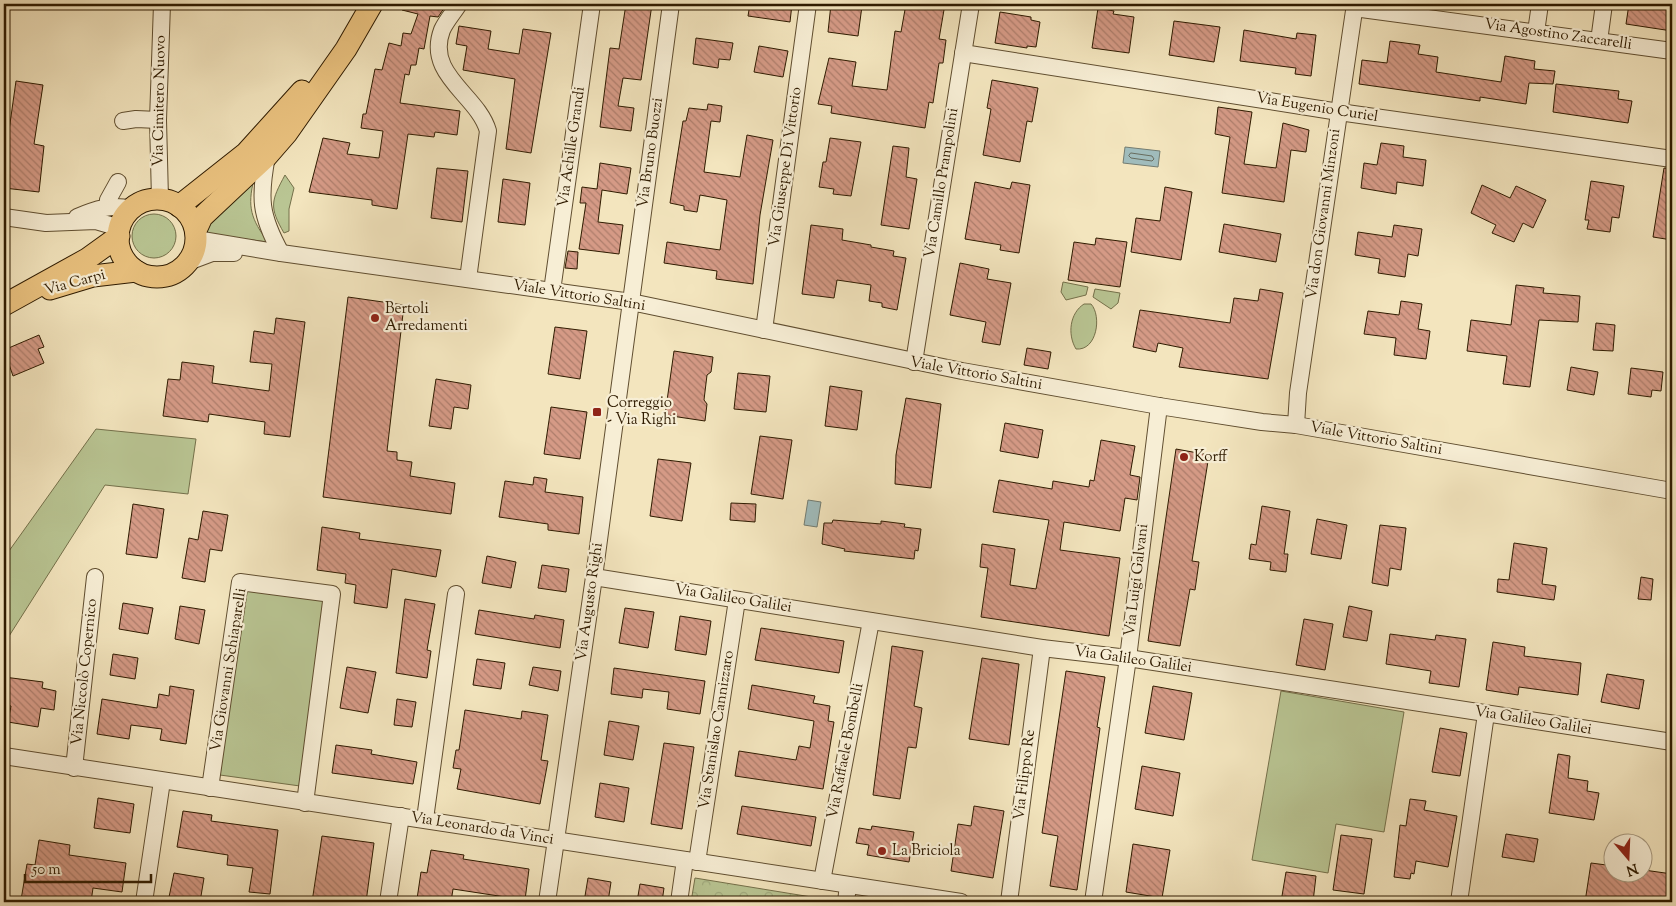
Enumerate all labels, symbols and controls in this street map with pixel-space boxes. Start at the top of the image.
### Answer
street label: Via Agostino Zaccarelli [1483,14,1633,56]
street label: Via Cimitero Nuovo [148,35,172,167]
street label: Via Achille Grandi [553,85,591,209]
street label: Via Giuseppe Di Vittorio [764,86,808,248]
street label: Via Eugenio Curiel [1254,88,1380,128]
street label: Via Bruno Buozzi [633,96,669,210]
street label: Via Camillo Prampolini [920,106,964,260]
street label: Via don Giovanni Minzoni [1302,127,1346,301]
street label: Via Carpi [42,265,108,301]
street label: Viale Vittorio Saltini [511,275,647,317]
place label: Bertoli Arredamenti [385,299,468,337]
marker: Bertoli Arredamenti [369,312,381,324]
street label: Viale Vittorio Saltini [908,352,1044,396]
place label: Correggio - Via Righi [607,393,676,431]
marker: Correggio - Via Righi [591,406,603,418]
street label: Viale Vittorio Saltini [1308,417,1444,461]
place label: Korff [1194,447,1228,468]
marker: Korff [1178,451,1190,463]
street label: Via Luigi Galvani [1120,522,1154,638]
street label: Via Augusto Righi [571,541,609,663]
street label: Via Galileo Galilei [673,579,793,619]
street label: Via Giovanni Schiaparelli [206,587,252,753]
street label: Via Niccolò Copernico [67,598,103,746]
street label: Via Galileo Galilei [1073,641,1193,679]
street label: Via Stanislao Cannizzaro [694,649,740,811]
street label: Via Raffaele Bombelli [823,681,869,821]
street label: Via Galileo Galilei [1473,701,1593,741]
street label: Via Filippo Re [1009,728,1041,822]
street label: Via Leonardo da Vinci [409,807,555,851]
north arrow [1604,834,1654,884]
place label: La Briciola [892,841,961,862]
marker: La Briciola [876,845,888,857]
scale bar [25,851,151,883]
text: N [1623,857,1640,880]
text: 50 m [31,860,61,881]

